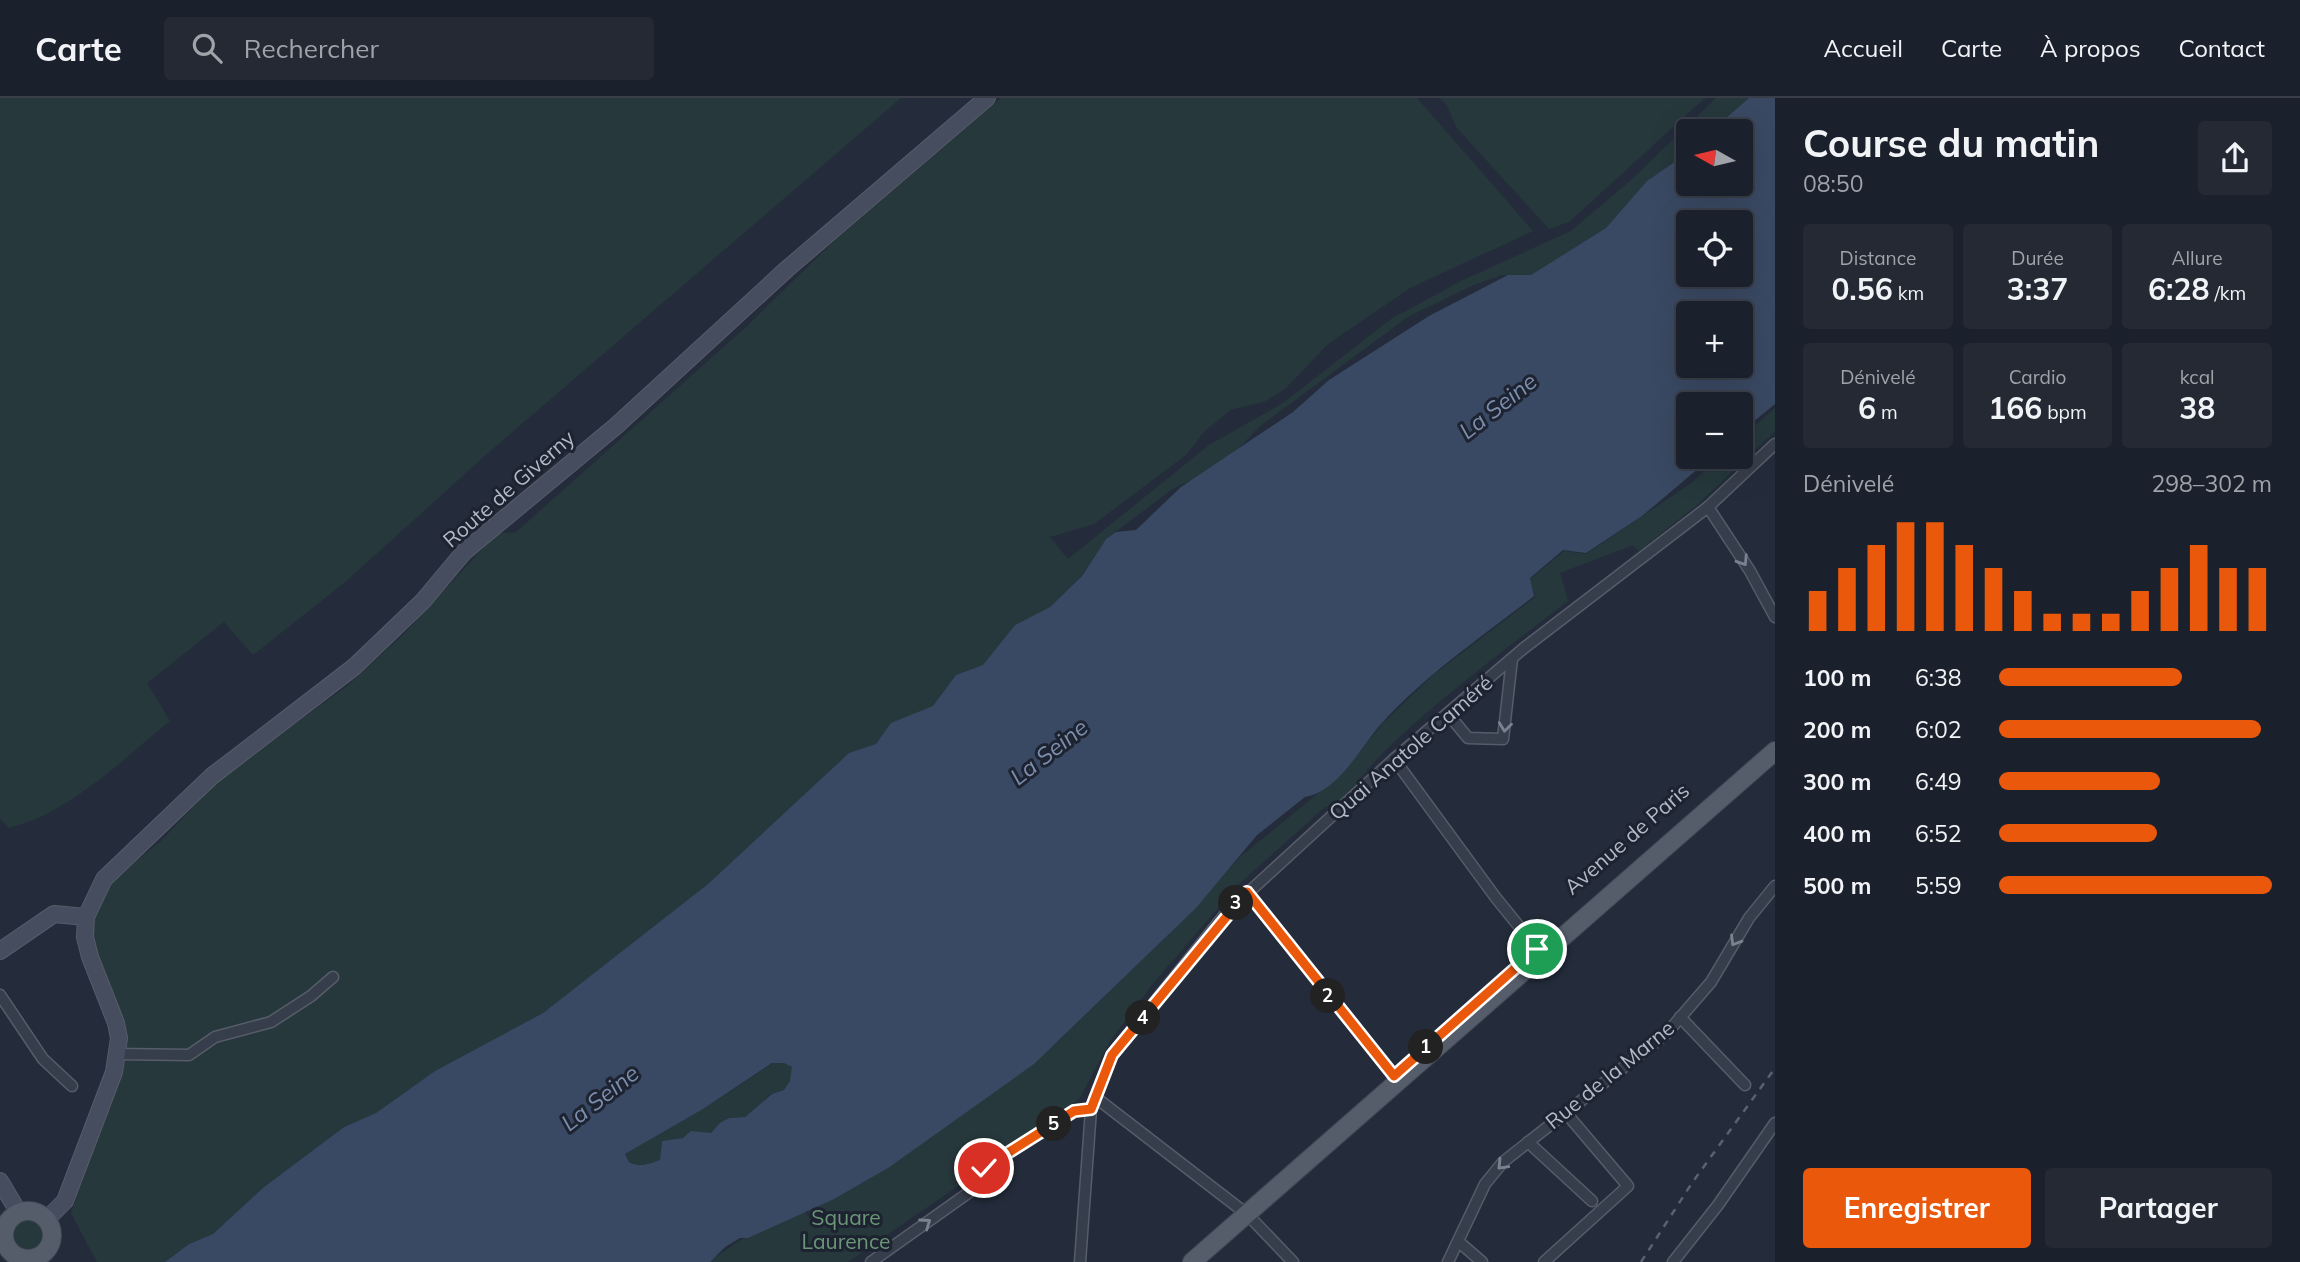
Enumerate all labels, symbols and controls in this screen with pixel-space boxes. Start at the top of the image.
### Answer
search box [164,17,654,80]
text: Carte [35,28,122,69]
icon: search [188,29,226,67]
text: Rechercher [244,32,379,65]
text: Accueil [1824,33,1903,63]
text: Carte [1941,33,2002,63]
text: À propos [2040,33,2141,63]
text: Contact [2179,33,2265,63]
north arrow [1676,119,1754,196]
map controls [1676,119,1753,469]
text: Course du matin [1803,119,2099,167]
button: share [2198,121,2272,195]
text: 08:50 [1803,169,1863,198]
button: locate [1676,210,1753,287]
text: Distance [1839,246,1916,270]
text: Durée [2011,246,2064,270]
text: Allure [2172,246,2223,270]
text: 0.56 [1831,270,1893,308]
text: 3:37 [2007,270,2068,308]
text: 6:28 [2148,270,2209,308]
text: km [1893,281,1924,305]
text: /km [2209,281,2246,305]
button: + [1676,301,1753,378]
text: Dénivelé [1840,365,1916,389]
text: Cardio [2009,365,2066,389]
text: kcal [2180,365,2215,389]
water label: La Seine [1453,366,1542,445]
text: 6 [1858,389,1876,427]
text: 166 [1988,389,2042,427]
text: 38 [2179,389,2215,427]
button: − [1676,392,1753,469]
text: m [1876,400,1898,424]
text: bpm [2042,400,2087,424]
street label: Route de Giverny [437,424,579,552]
text: Dénivelé [1803,469,1894,498]
text: 298–302 m [2151,469,2272,498]
one-way arrow [1735,553,1747,566]
text: 100 m [1803,663,1871,692]
text: 6:38 [1915,663,1962,692]
street label: Quai Anatole Caméré [1323,669,1497,825]
water label: La Seine [1004,712,1093,791]
text: 200 m [1803,715,1871,744]
text: 6:02 [1915,715,1962,744]
one-way arrow [1497,721,1512,733]
text: 300 m [1803,767,1871,796]
text: 6:49 [1915,767,1962,796]
street label: Avenue de Paris [1559,777,1694,900]
text: 400 m [1803,819,1871,848]
text: 6:52 [1915,819,1962,848]
text: 500 m [1803,871,1871,900]
text: 5:59 [1915,871,1962,900]
pin: 3 [1218,886,1254,920]
text: 3 [1230,890,1241,914]
pin [1507,919,1567,979]
icon: arrive [1518,930,1556,968]
one-way arrow [1730,934,1743,947]
pin: 2 [1310,978,1346,1014]
text: 2 [1322,983,1333,1007]
pin: 4 [1126,1000,1160,1035]
text: 4 [1137,1005,1148,1029]
street label: Rue de la Marne [1540,1014,1679,1134]
pin: 1 [1408,1030,1444,1065]
text: 1 [1420,1034,1431,1058]
water label: La Seine [555,1058,644,1137]
pin: 5 [1036,1107,1072,1142]
text: 5 [1048,1111,1059,1135]
pin [954,1138,1014,1198]
icon: check [965,1149,1003,1187]
one-way arrow [1498,1156,1511,1169]
button: Enregistrer [1803,1168,2031,1248]
button: Partager [2045,1168,2272,1248]
park label: Square Laurence [802,1204,891,1254]
one-way arrow [918,1219,931,1231]

